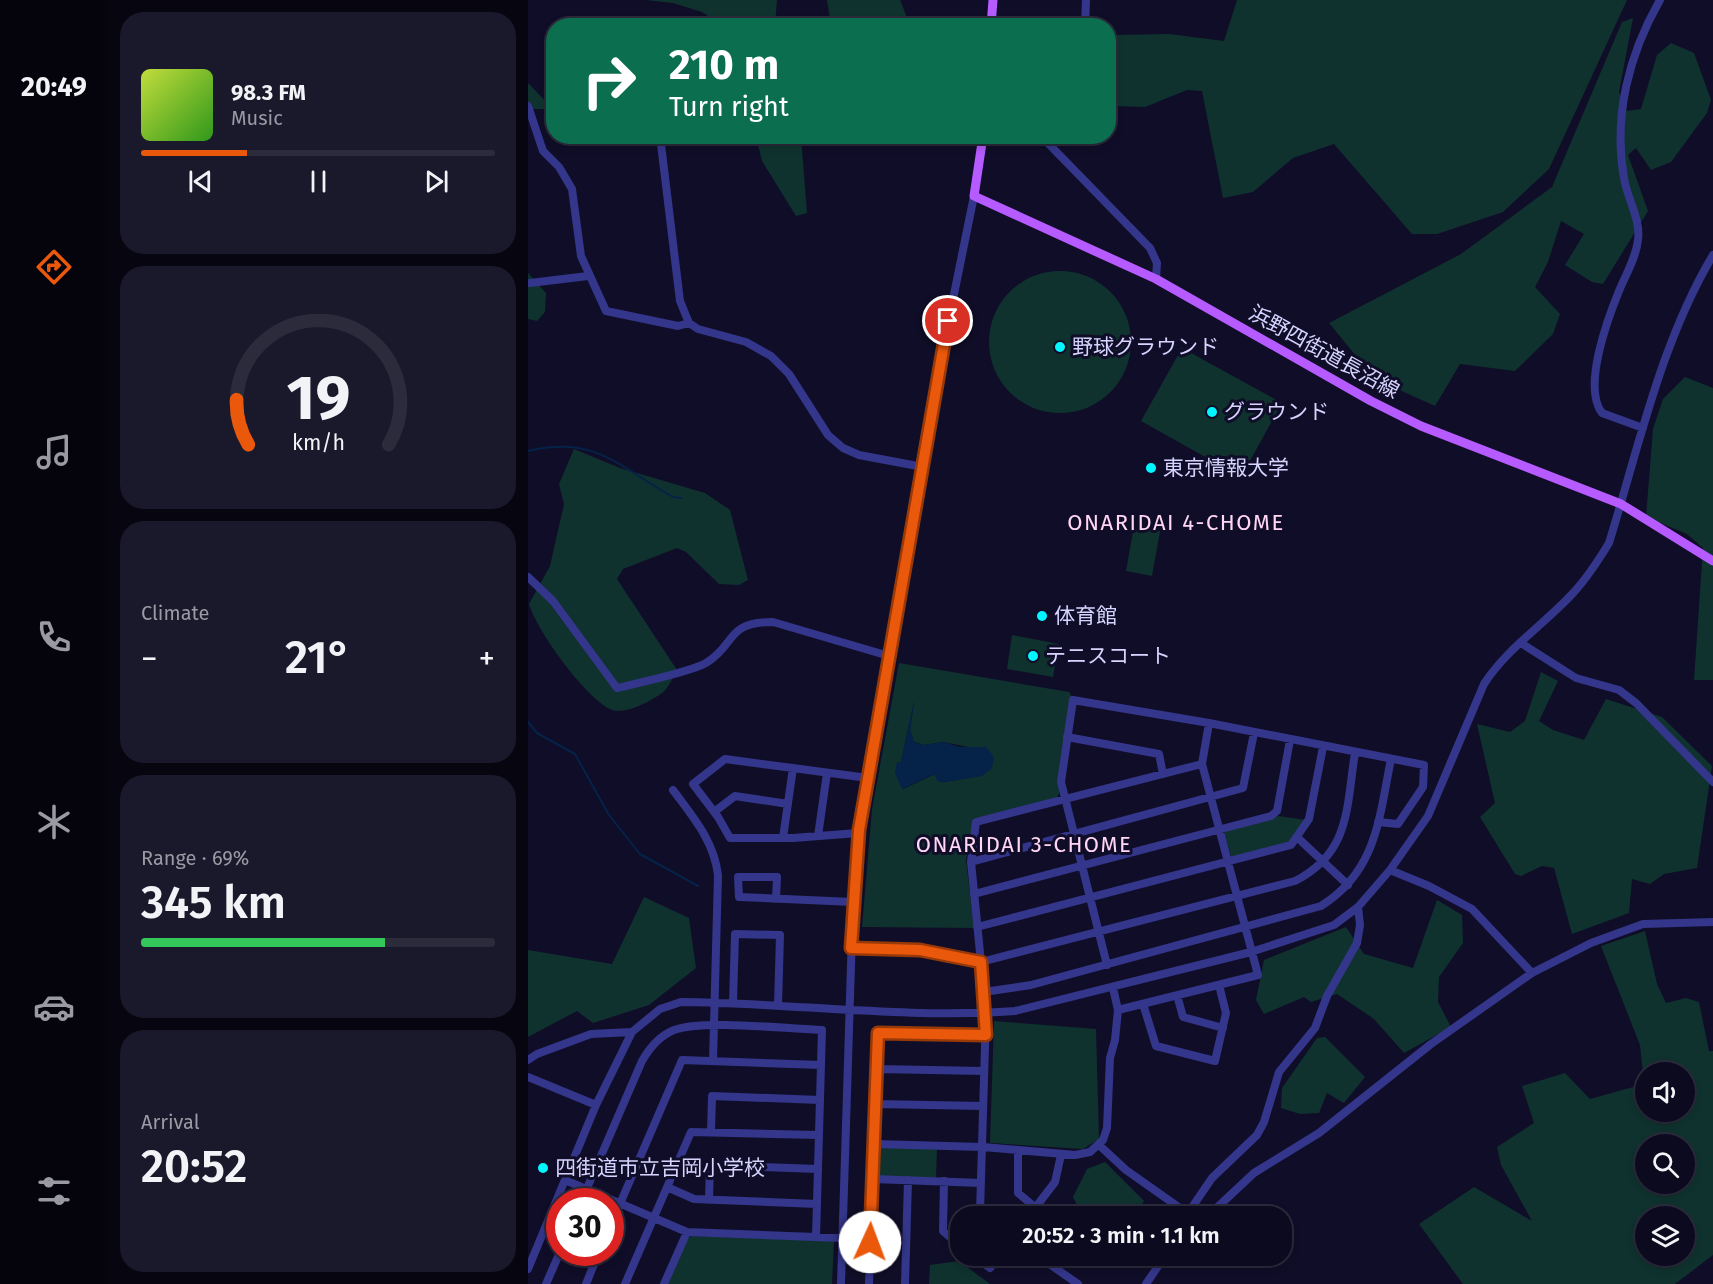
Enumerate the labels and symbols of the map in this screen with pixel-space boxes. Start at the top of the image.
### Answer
pin [922,295,973,346]
street label: 浜野四街道長沼線 [1244,300,1404,404]
place label: 野球グラウンド [1072,334,1219,360]
marker: 野球グラウンド [1053,340,1067,354]
place label: グラウンド [1224,399,1329,425]
marker: グラウンド [1205,405,1219,419]
place label: 東京情報大学 [1163,455,1289,481]
marker: 東京情報大学 [1144,461,1158,475]
district label: ONARIDAI 4-CHOME [1067,509,1285,536]
place label: 体育館 [1054,603,1117,629]
marker: 体育館 [1035,609,1049,623]
place label: テニスコート [1045,643,1171,669]
marker: テニスコート [1026,649,1040,663]
district label: ONARIDAI 3-CHOME [916,831,1132,858]
place label: 四街道市立吉岡小学校 [555,1155,765,1181]
marker: 四街道市立吉岡小学校 [536,1161,550,1175]
speed limit sign: 30 [546,1188,624,1266]
position arrow [838,1210,902,1274]

